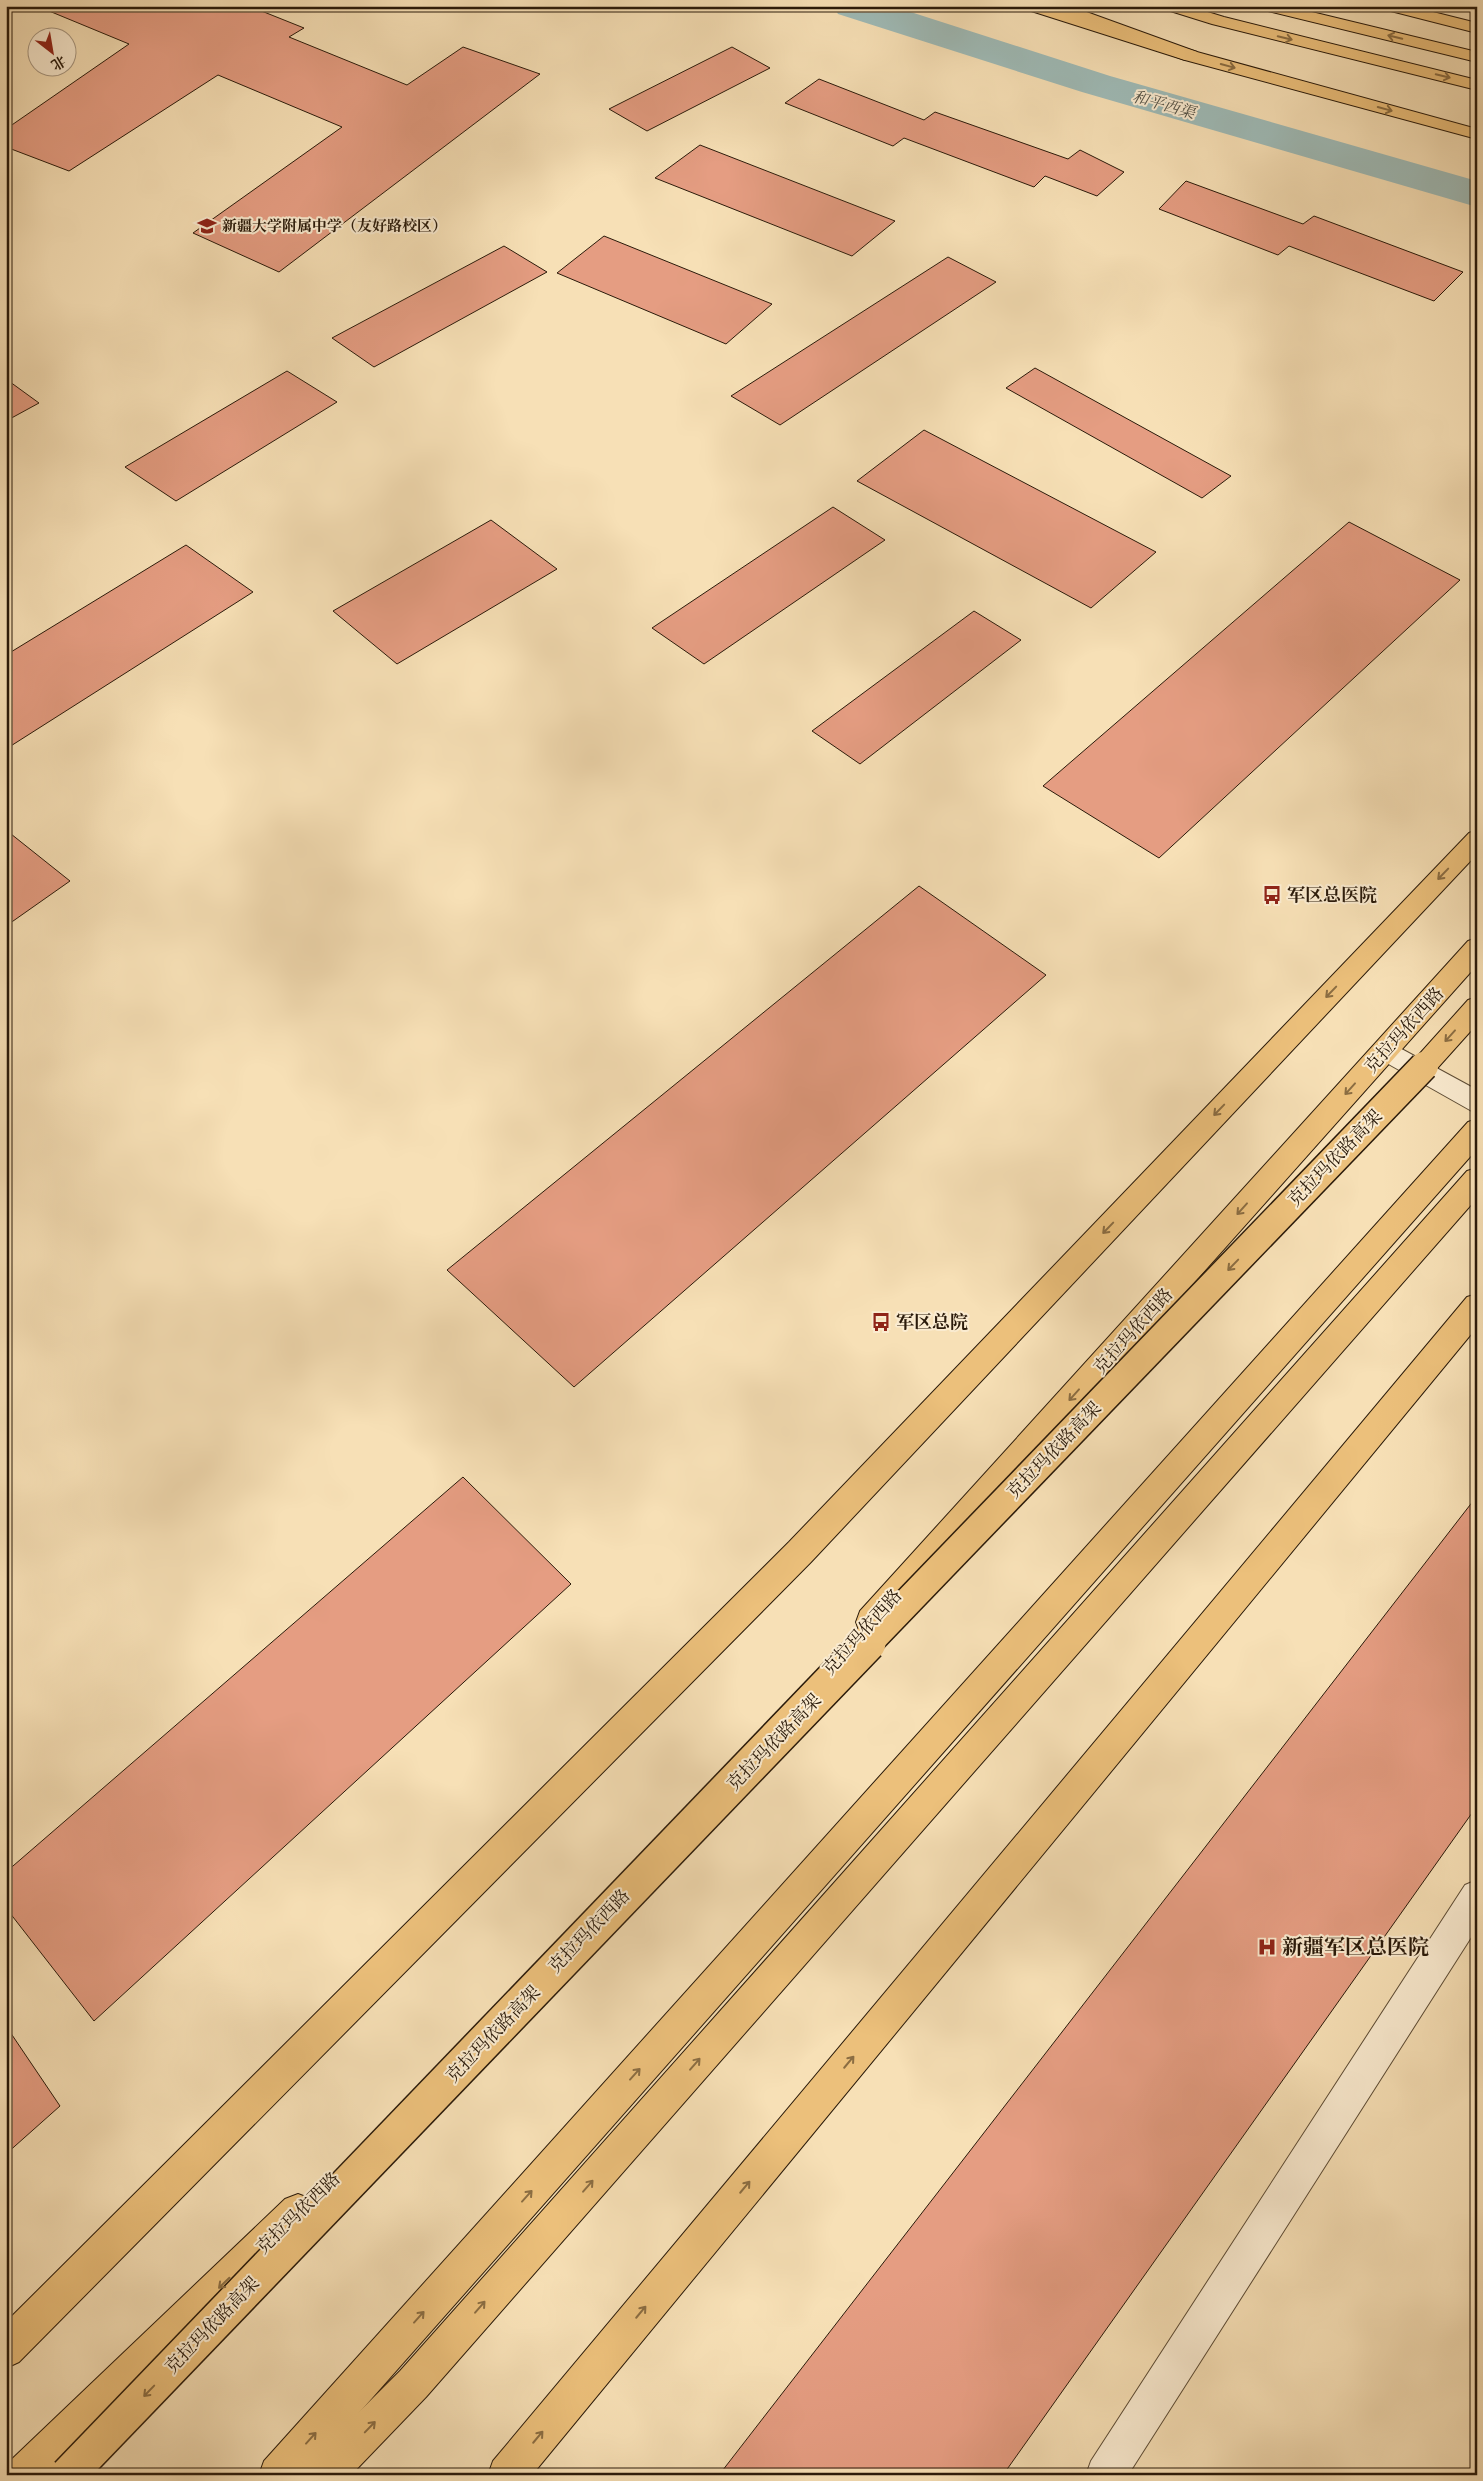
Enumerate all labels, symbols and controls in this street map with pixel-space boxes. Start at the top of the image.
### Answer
north arrow [28,28,78,78]
one-way arrow [1388,32,1404,41]
one-way arrow [1276,34,1292,43]
text: 北 [48,51,69,74]
one-way arrow [1220,62,1236,72]
one-way arrow [1434,72,1450,81]
water label: 和平西渠 [1130,87,1199,125]
one-way arrow [1377,105,1393,114]
school or university icon: 新疆大学附属中学（友好路校区） [196,215,218,237]
place label: 新疆大学附属中学（友好路校区） [222,217,447,236]
one-way arrow [1437,868,1449,881]
bus stop icon: 军区总医院 [1261,884,1283,906]
place label: 军区总医院 [1287,885,1377,908]
street label: 克拉玛依西路 [1360,983,1450,1079]
one-way arrow [1325,986,1337,999]
one-way arrow [1445,1030,1456,1043]
one-way arrow [1345,1082,1356,1095]
one-way arrow [1213,1104,1225,1116]
street label: 克拉玛依路高架 [1284,1106,1388,1212]
one-way arrow [1236,1203,1248,1216]
one-way arrow [1102,1222,1114,1234]
one-way arrow [1227,1258,1239,1271]
street label: 克拉玛依西路 [1089,1284,1179,1380]
bus stop icon: 军区总院 [870,1311,892,1333]
place label: 军区总院 [896,1312,968,1335]
one-way arrow [1069,1389,1080,1402]
street label: 克拉玛依路高架 [1003,1398,1107,1504]
street label: 克拉玛依西路 [818,1585,908,1681]
street label: 克拉玛依路高架 [723,1690,827,1796]
street label: 克拉玛依西路 [544,1885,636,1979]
place label: 新疆军区总医院 [1282,1935,1429,1962]
hospital icon: 新疆军区总医院 [1256,1936,1278,1958]
street label: 克拉玛依路高架 [442,1982,546,2088]
one-way arrow [843,2056,854,2069]
one-way arrow [690,2057,701,2070]
one-way arrow [629,2068,641,2081]
street label: 克拉玛依西路 [252,2168,346,2260]
one-way arrow [582,2179,594,2192]
one-way arrow [740,2181,751,2194]
one-way arrow [521,2189,533,2202]
street label: 克拉玛依路高架 [161,2273,265,2379]
one-way arrow [218,2277,231,2289]
one-way arrow [474,2301,486,2314]
one-way arrow [636,2306,647,2319]
one-way arrow [413,2311,425,2324]
one-way arrow [143,2384,155,2397]
one-way arrow [364,2421,377,2433]
one-way arrow [532,2431,543,2444]
one-way arrow [305,2432,316,2445]

